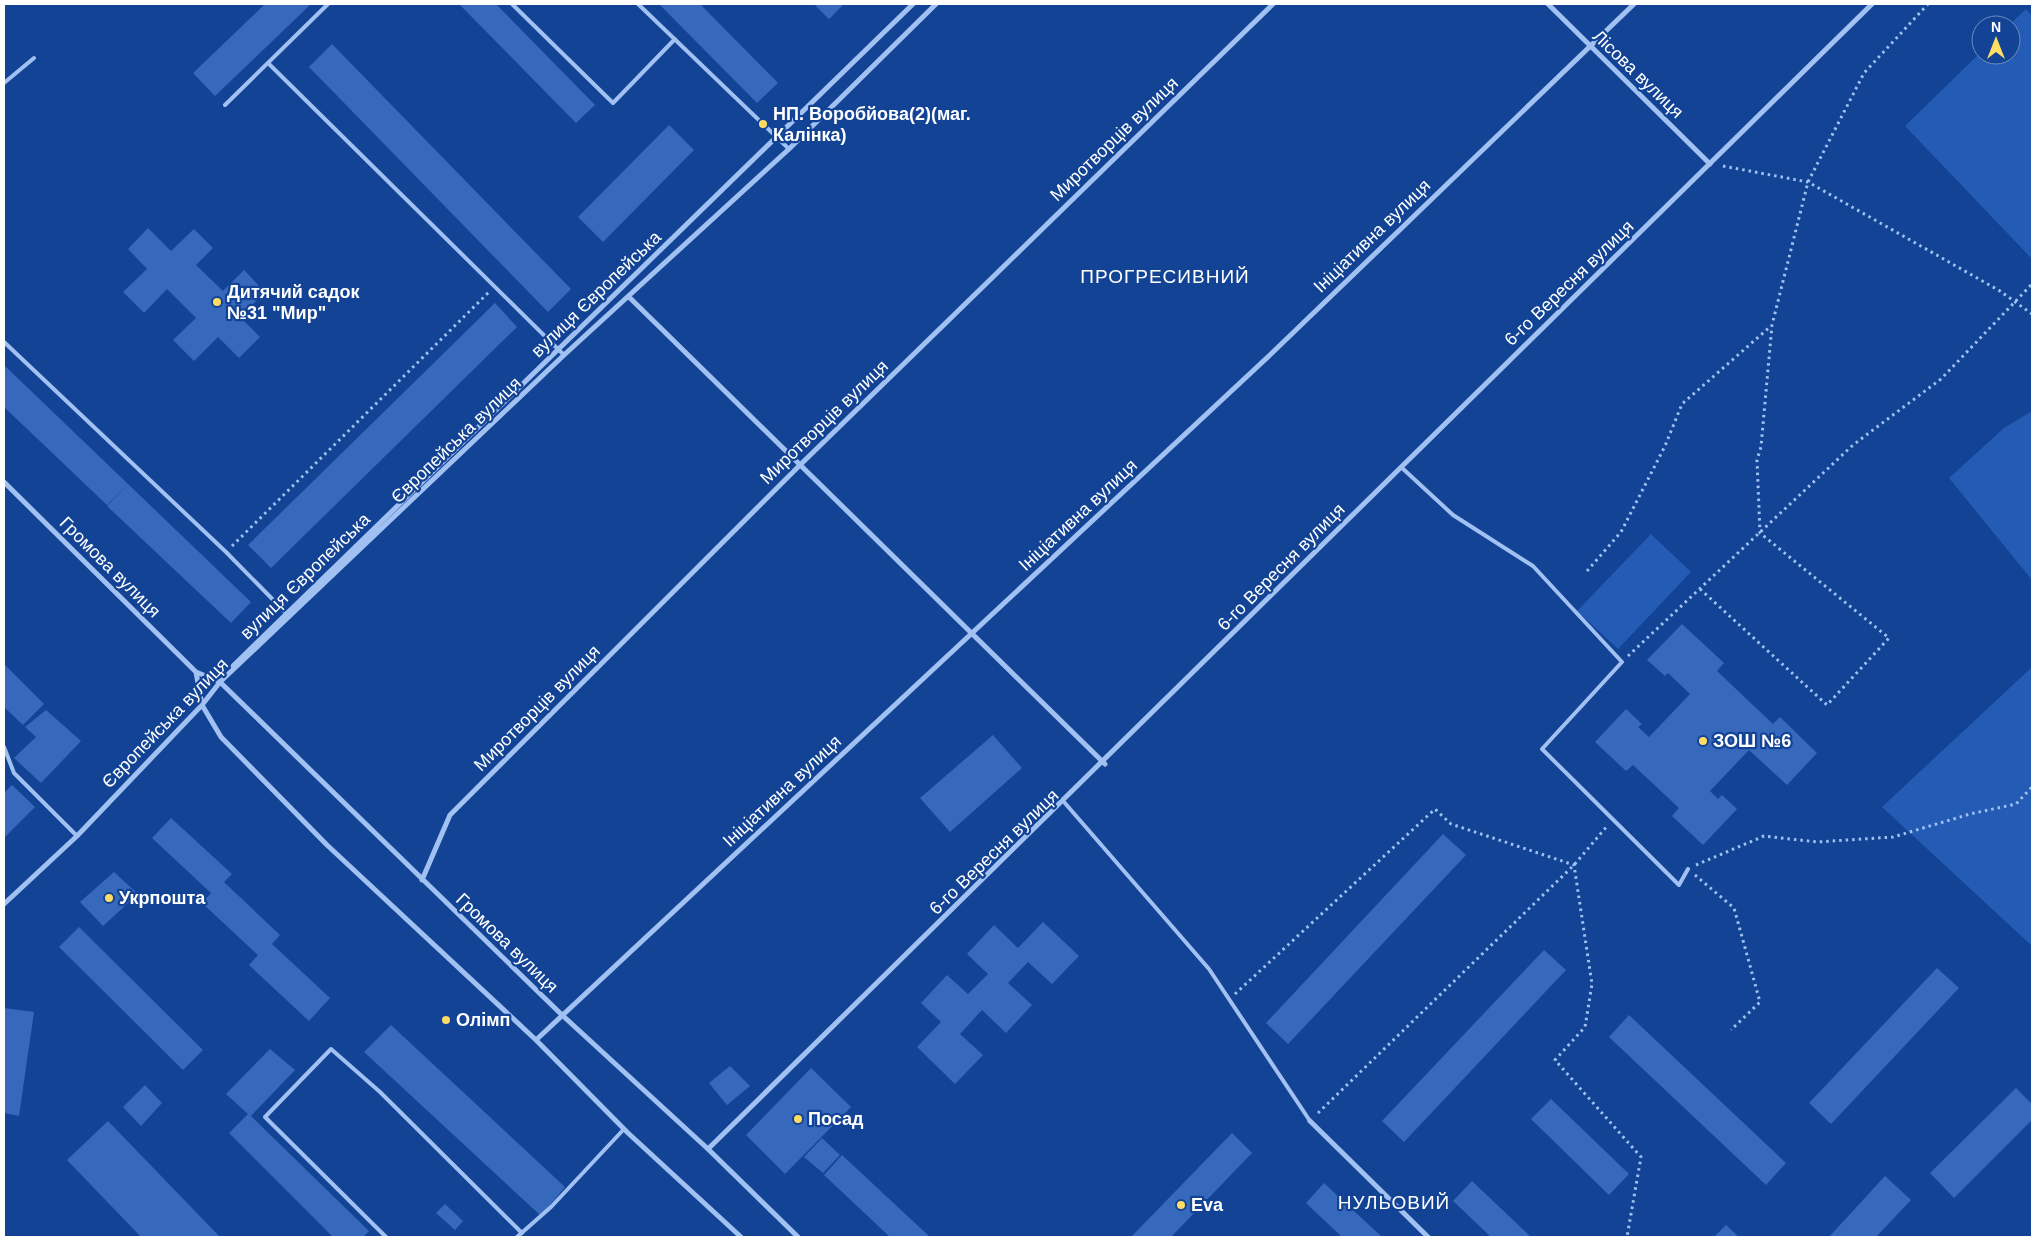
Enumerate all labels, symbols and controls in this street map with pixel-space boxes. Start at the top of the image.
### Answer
north arrow [1971,15,2021,65]
text: N [1991,19,2001,35]
street label: Лісова вулиця [1589,26,1687,122]
street label: Миротворців вулиця [1046,73,1182,205]
place label: НП. Воробйова(2)(маг. Калінка) [773,104,971,145]
marker: НП. Воробйова(2)(маг. Калінка) [757,118,769,130]
street label: Ініціативна вулиця [1310,175,1434,297]
street label: 6-го Вересня вулиця [1500,216,1638,350]
street label: вулиця Європейська [527,226,666,361]
district label: ПРОГРЕСИВНИЙ [1080,266,1250,287]
place label: Дитячий садок №31 "Мир" [227,282,360,323]
marker: Дитячий садок №31 "Мир" [211,296,223,308]
street label: Миротворців вулиця [756,356,892,488]
street label: Європейська вулиця [387,373,525,507]
street label: Ініціативна вулиця [1015,455,1141,575]
street label: 6-го Вересня вулиця [1213,499,1349,635]
street label: вулиця Європейська [236,508,375,643]
street label: Громова вулиця [56,513,164,621]
street label: Миротворців вулиця [470,641,604,775]
street label: Європейська вулиця [98,654,232,792]
street label: Ініціативна вулиця [719,731,845,851]
place label: ЗОШ №6 [1713,731,1791,751]
marker: ЗОШ №6 [1697,735,1709,747]
street label: 6-го Вересня вулиця [925,785,1063,919]
place label: Укрпошта [119,888,206,908]
street label: Громова вулиця [452,889,562,997]
marker: Укрпошта [103,892,115,904]
place label: Олімп [456,1010,510,1030]
marker: Олімп [440,1014,452,1026]
place label: Посад [808,1109,864,1129]
marker: Посад [792,1113,804,1125]
district label: НУЛЬОВИЙ [1338,1192,1450,1213]
place label: Eva [1191,1195,1224,1215]
marker: Eva [1175,1199,1187,1211]

